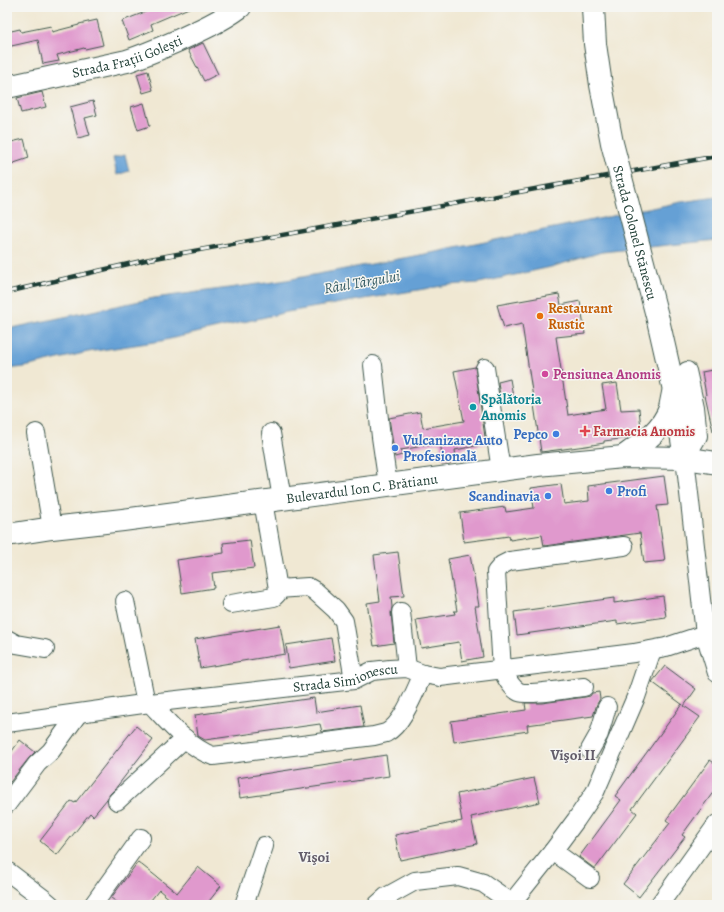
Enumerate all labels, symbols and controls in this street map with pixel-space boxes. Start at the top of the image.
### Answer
street label: Strada Frații Golești [70,31,185,83]
street label: Strada Colonel Stănescu [608,163,661,302]
water label: Râul Târgului [322,265,402,299]
place label: Restaurant Rustic [548,299,613,334]
marker: Restaurant Rustic [535,311,545,321]
place label: Pensiunea Anomis [553,365,661,384]
marker: Pensiunea Anomis [540,369,550,379]
place label: Spălătoria Anomis [480,390,542,425]
marker: Spălătoria Anomis [468,402,478,412]
place label: Farmacia Anomis [593,422,696,441]
place label: Pepco [513,425,548,444]
marker: Farmacia Anomis [580,426,590,436]
marker: Pepco [551,429,561,439]
place label: Vulcanizare Auto Profesională [402,431,503,466]
marker: Vulcanizare Auto Profesională [390,443,400,453]
street label: Bulevardul Ion C. Brătianu [285,469,439,508]
place label: Profi [617,482,647,501]
marker: Profi [604,486,614,496]
place label: Scandinavia [469,487,540,506]
marker: Scandinavia [543,491,553,501]
street label: Strada Simionescu [292,660,399,697]
district label: Vişoi II [550,745,595,765]
district label: Vişoi [297,847,330,867]

